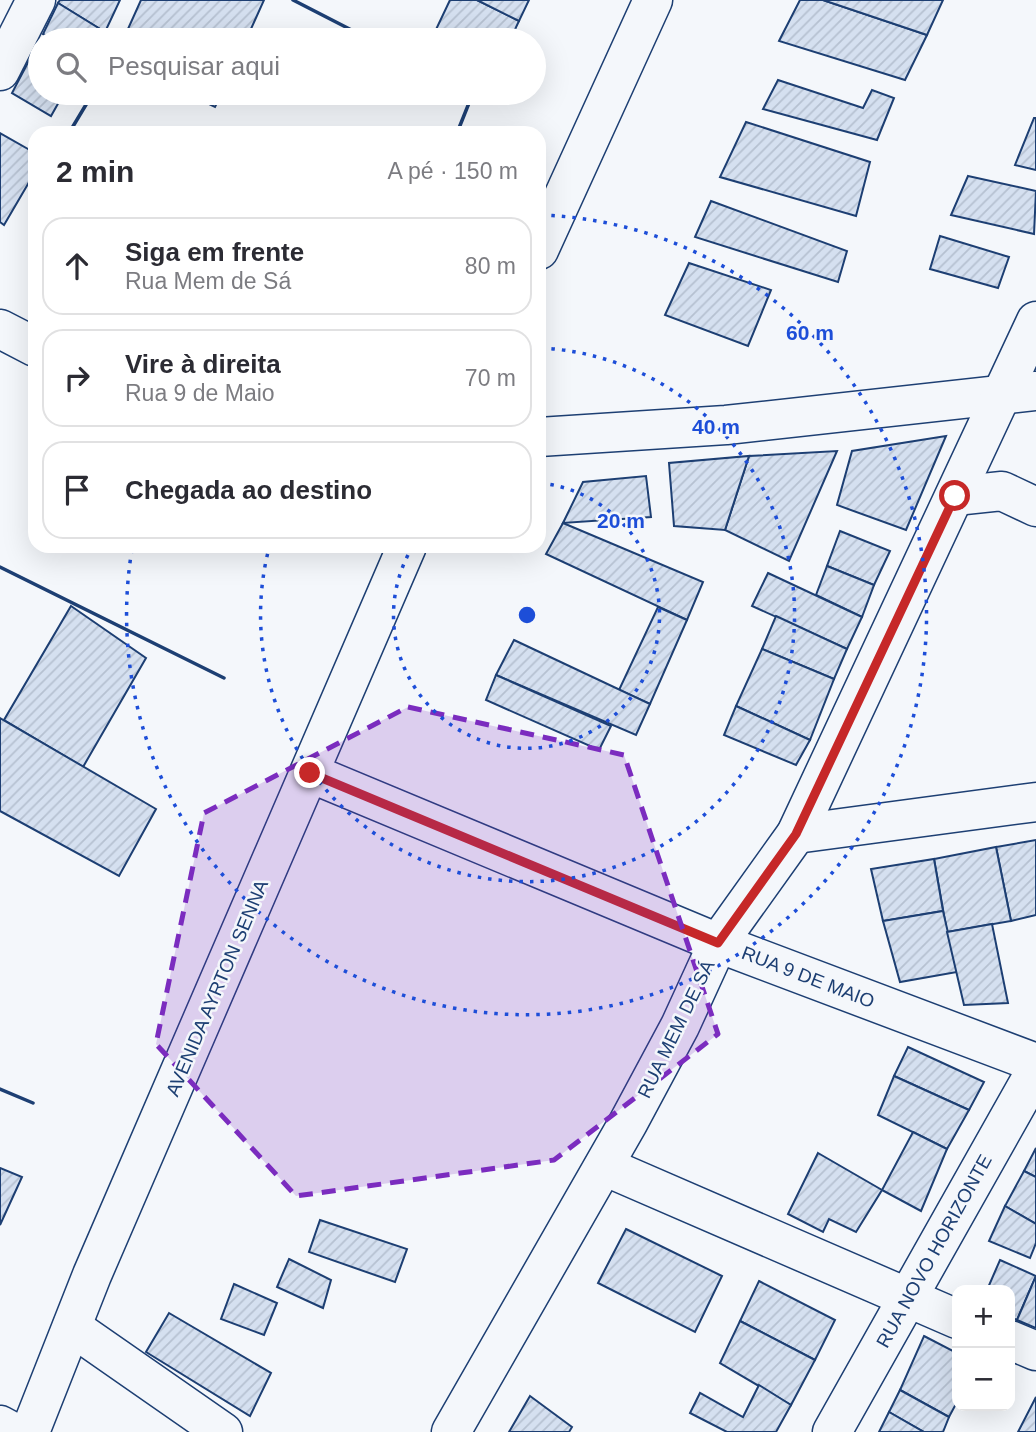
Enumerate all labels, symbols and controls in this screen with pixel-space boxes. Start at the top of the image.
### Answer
search box [28,28,546,105]
icon: search [52,48,90,86]
text: Pesquisar aqui [108,51,280,81]
text: 2 min [56,155,134,188]
text: A pé · 150 m [388,158,518,184]
text: Siga em frente [125,237,304,267]
icon: ahead [58,247,96,285]
text: 80 m [465,253,516,279]
text: Rua Mem de Sá [125,268,291,294]
text: 60 m [786,321,834,344]
text: Vire à direita [125,349,281,379]
icon: right [58,359,96,397]
text: 70 m [465,365,516,391]
text: Rua 9 de Maio [125,380,275,406]
text: 40 m [692,415,740,438]
icon: arrive [58,471,96,509]
text: Chegada ao destino [125,475,372,505]
route start [939,480,970,511]
text: 20 m [597,509,645,532]
centre of rings [515,603,539,627]
route end [294,757,325,788]
street label: AVENIDA AYRTON SENNA [162,876,272,1099]
street label: RUA 9 DE MAIO [739,942,877,1012]
street label: RUA MEM DE SÁ [633,956,719,1101]
street label: RUA NOVO HORIZONTE [872,1151,996,1351]
map controls [952,1285,1015,1411]
button: + [952,1285,1015,1348]
button: − [952,1348,1015,1411]

